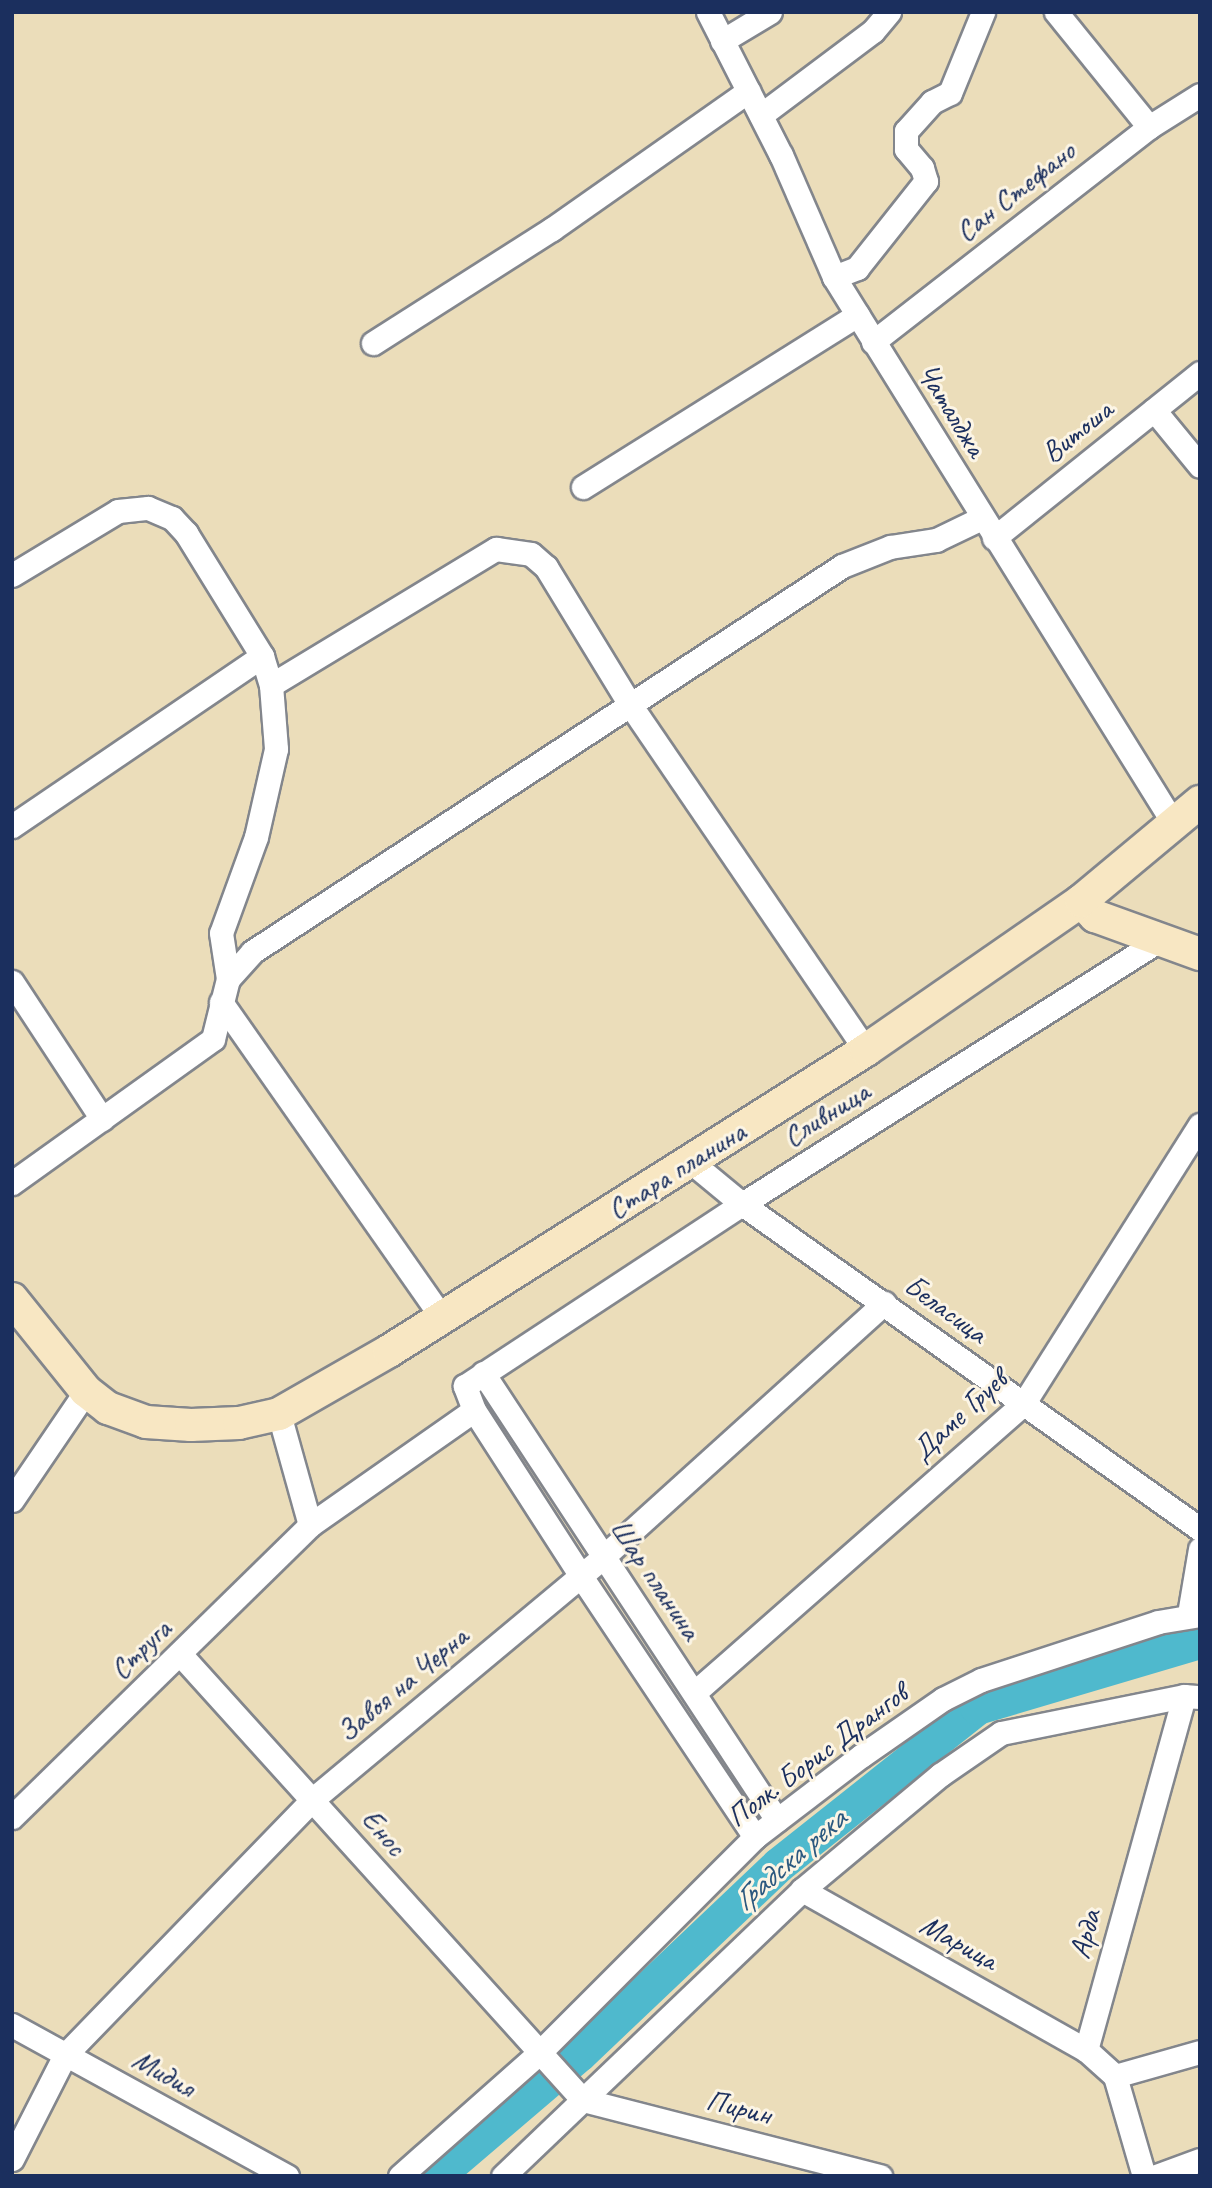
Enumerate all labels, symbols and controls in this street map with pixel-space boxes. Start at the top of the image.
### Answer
street label: Сан Стефано [950,135,1080,247]
street label: Чаталджа [909,357,995,463]
street label: Витоша [1034,392,1120,470]
street label: Сливница [776,1073,876,1155]
street label: Стара планина [599,1113,753,1227]
street label: Беласица [898,1267,994,1351]
street label: Даме Груев [905,1363,1013,1467]
street label: Шар планина [602,1511,710,1647]
street label: Струга [102,1611,178,1687]
street label: Завоя на Черна [329,1619,475,1749]
street label: Полк. Борис Дрангов [720,1675,914,1835]
street label: Енос [354,1801,414,1863]
water label: Градска река [726,1801,854,1919]
street label: Марица [914,1906,1004,1978]
street label: Арда [1061,1906,1109,1962]
street label: Мидия [126,2041,202,2105]
street label: Пирин [703,2082,775,2132]

